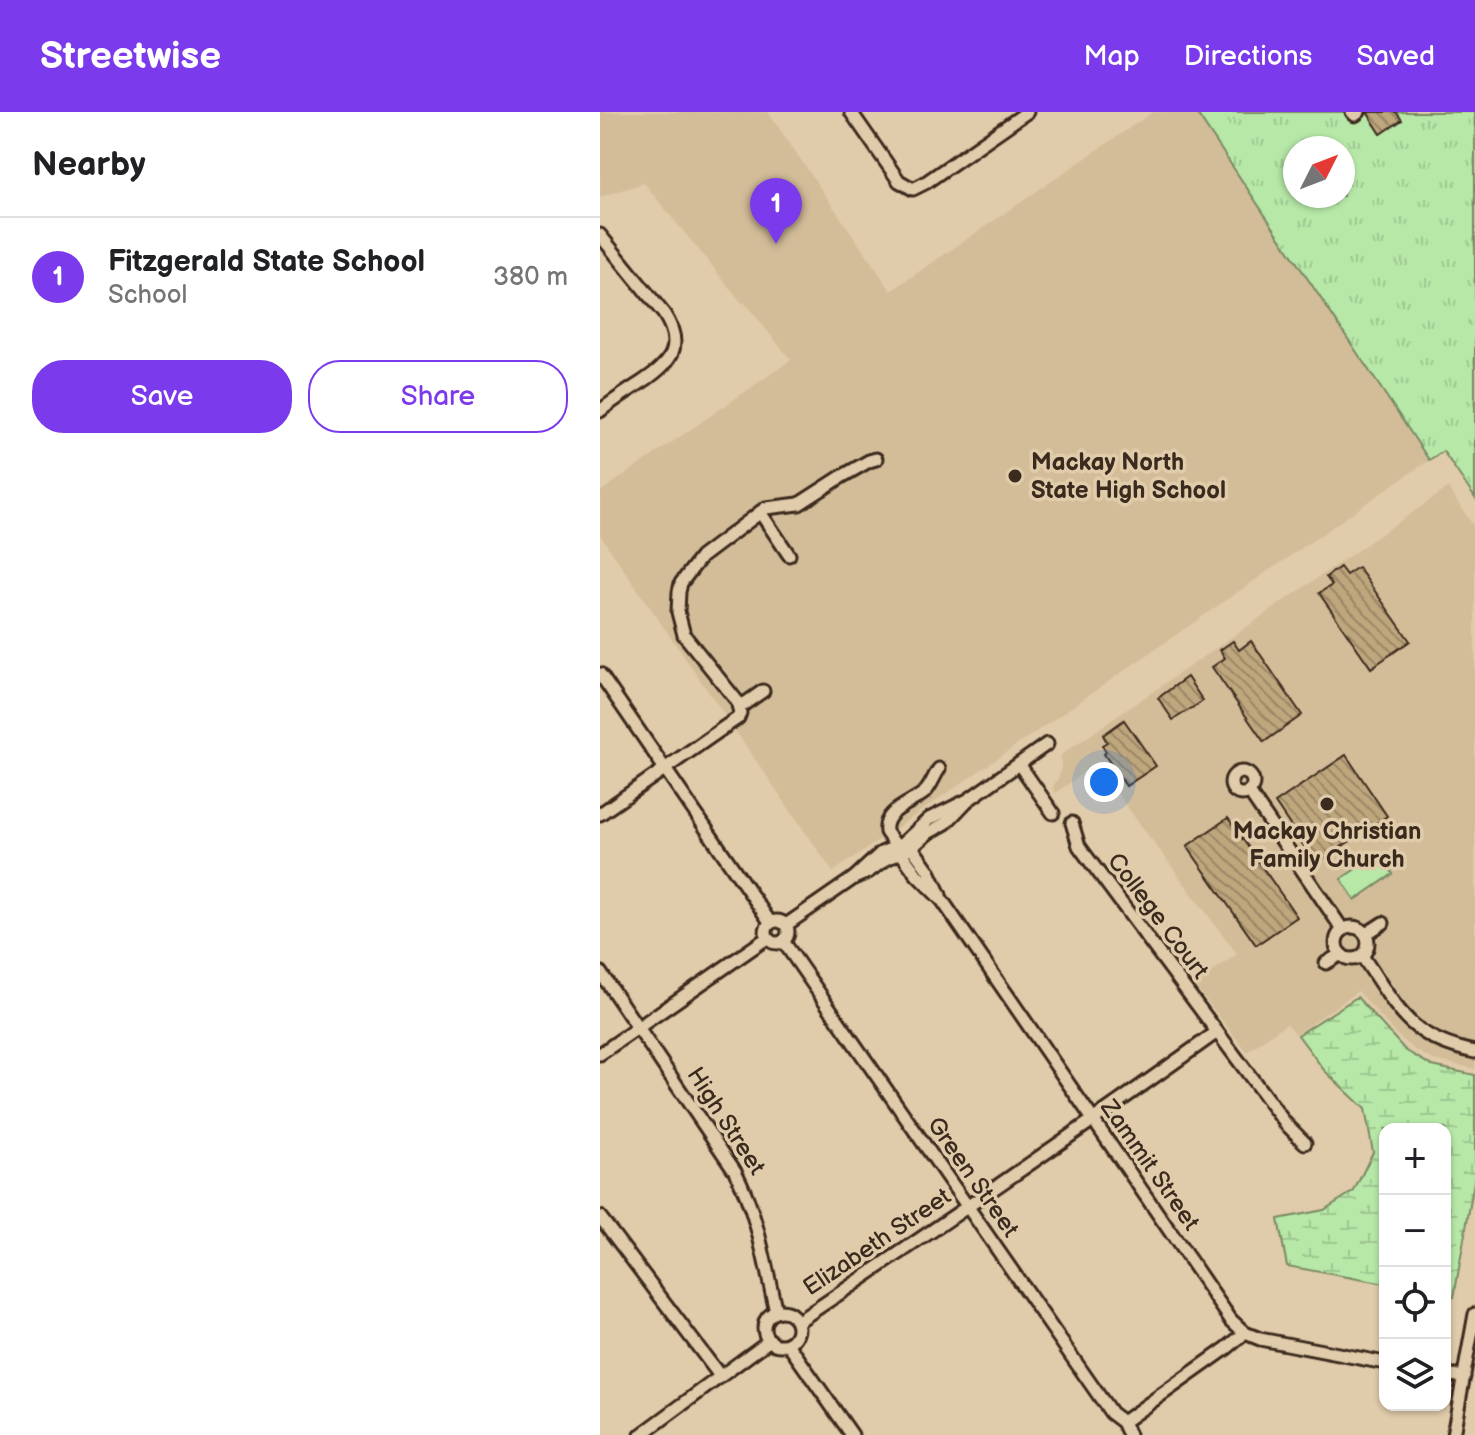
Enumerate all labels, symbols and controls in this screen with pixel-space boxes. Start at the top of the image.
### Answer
text: Streetwise [40,34,221,79]
text: Map [1083,40,1140,73]
text: Directions [1184,40,1312,73]
text: Saved [1356,40,1435,73]
north arrow [1283,136,1355,208]
text: Nearby [32,144,146,185]
pin: 1 [750,178,802,244]
text: Fitzgerald State School [108,244,425,280]
text: 1 [53,262,63,293]
text: 380 m [493,262,568,293]
text: School [108,280,187,311]
button: Save [32,360,292,433]
button: Share [308,360,568,433]
place label: Mackay North State High School [1031,448,1226,505]
marker: Mackay North State High School [1006,467,1024,485]
your location [1084,762,1124,802]
marker: Mackay Christian Family Church [1318,795,1336,813]
place label: Mackay Christian Family Church [1233,817,1421,874]
street label: College Court [1101,847,1215,985]
street label: High Street [681,1062,772,1181]
street label: Zammit Street [1094,1093,1206,1236]
street label: Green Street [921,1111,1025,1243]
map controls [1379,1123,1451,1411]
button: + [1379,1123,1451,1195]
street label: Elizabeth Street [798,1182,957,1302]
button: − [1379,1195,1451,1267]
button: locate [1379,1267,1451,1339]
button: layers [1379,1339,1451,1411]

